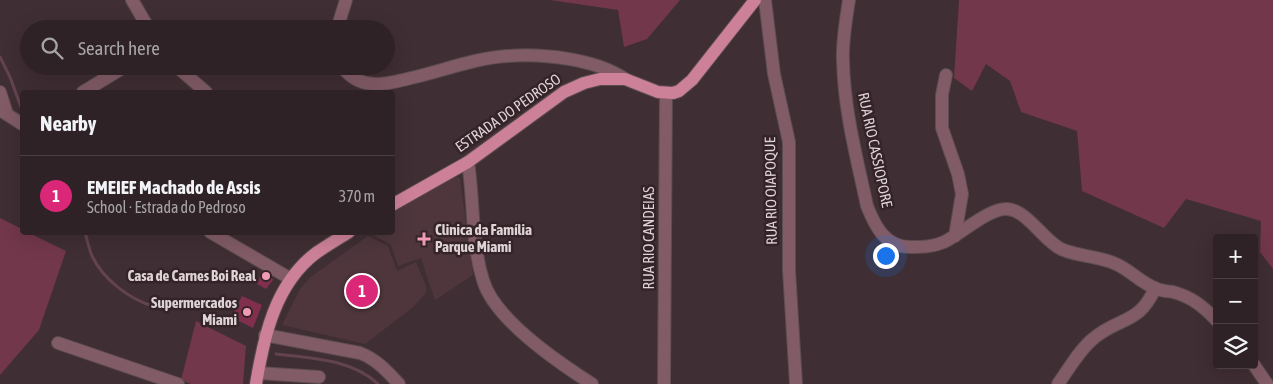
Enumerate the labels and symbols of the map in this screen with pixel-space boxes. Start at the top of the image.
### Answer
street label: ESTRADA DO PEDROSO [452,70,564,155]
street label: RUA RIO CASSIOPORE [855,91,896,210]
street label: RUA RIO OIAPOQUE [761,136,780,245]
street label: RUA RIO CANDEIAS [640,186,657,290]
place label: Clinica da Família Parque Miami [435,221,532,255]
marker: Clinica da Família Parque Miami [417,232,431,246]
your location [873,243,899,269]
place label: Casa de Carnes Boi Real [127,267,257,284]
marker: Casa de Carnes Boi Real [260,270,272,282]
pin: 1 [346,272,378,310]
place label: Supermercados Miami [151,294,238,328]
marker: Supermercados Miami [241,306,253,318]

